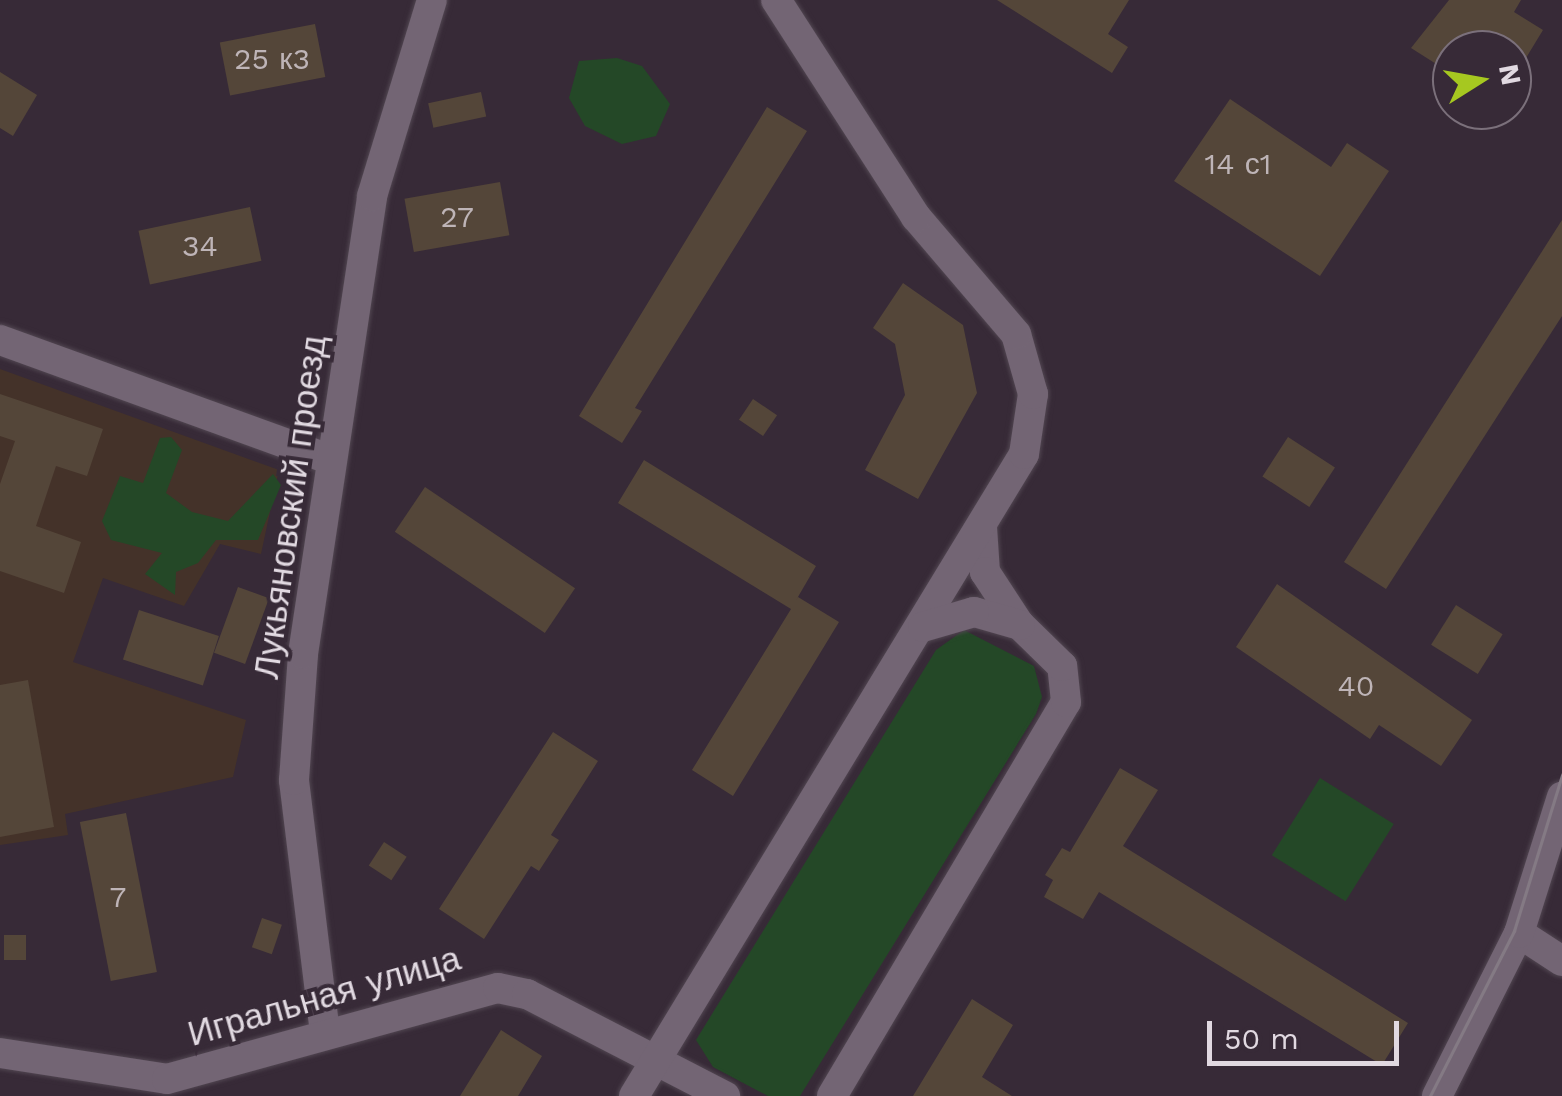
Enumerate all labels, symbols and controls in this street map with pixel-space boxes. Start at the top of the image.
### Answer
north arrow [1432,30,1532,130]
house number: 25 к3 [234,41,310,77]
text: N [1492,61,1528,88]
house number: 14 с1 [1205,146,1271,182]
house number: 27 [440,199,474,235]
house number: 34 [182,228,218,264]
street label: Лукьяновский проезд [245,333,335,681]
house number: 40 [1338,668,1374,704]
house number: 7 [110,879,126,915]
street label: Игральная улица [183,937,465,1055]
scale bar [1212,1001,1404,1063]
text: 50 m [1224,1021,1299,1056]

